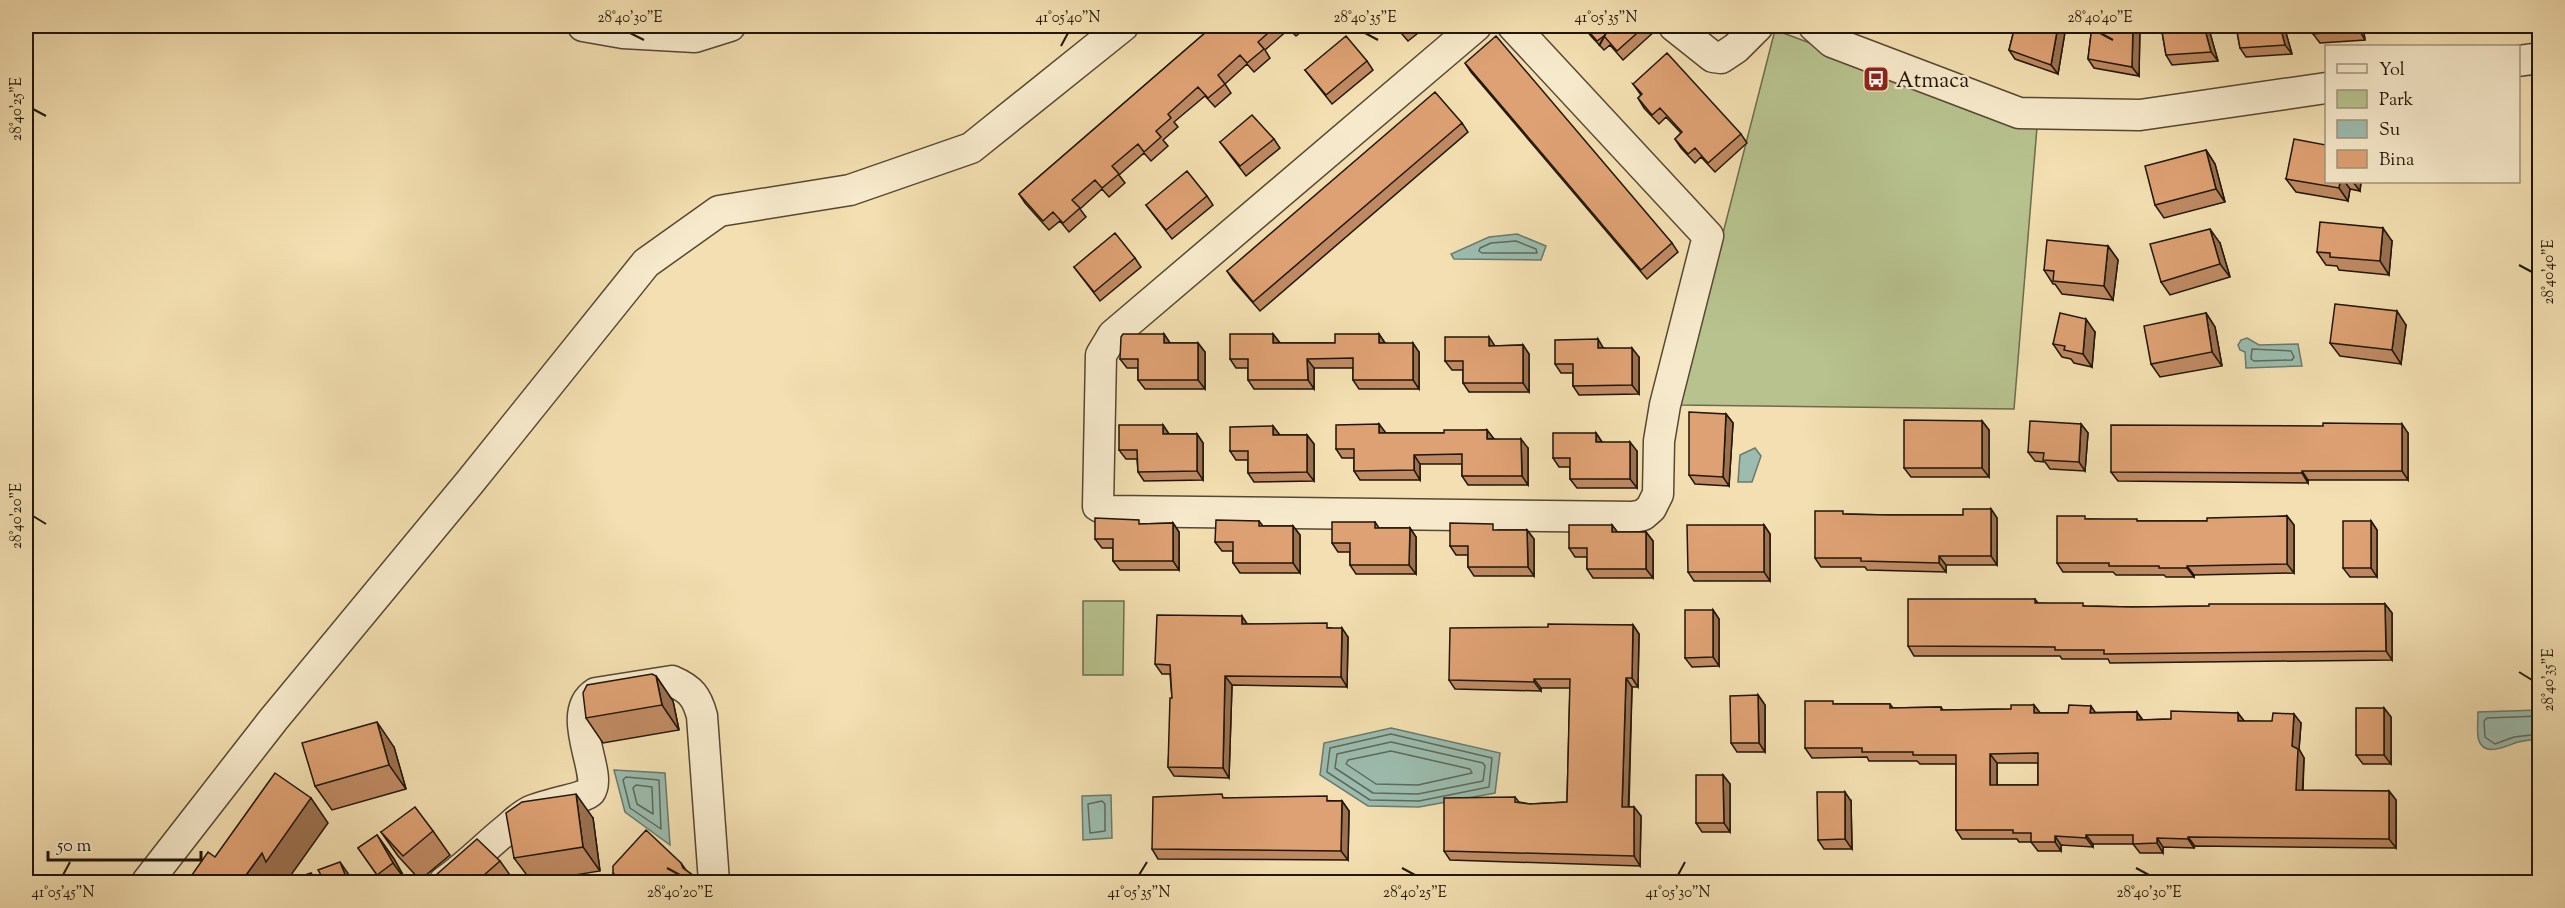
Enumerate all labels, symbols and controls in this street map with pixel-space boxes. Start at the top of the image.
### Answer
text: 28°40'30"E [597,8,663,29]
text: 41°05'40"N [1035,8,1101,29]
text: 28°40'35"E [1334,8,1396,29]
text: 41°05'35"N [1575,8,1637,29]
text: 28°40'40"E [2067,8,2133,29]
legend [2325,45,2520,183]
text: Yol [2379,58,2405,84]
bus stop icon: Atmaca [1861,64,1891,94]
place label: Atmaca [1896,66,1969,98]
text: 28°40'25"E [7,77,28,141]
text: Park [2379,88,2414,114]
text: Su [2379,118,2400,144]
text: Bina [2379,148,2414,174]
text: 28°40'40"E [2539,239,2560,305]
text: 28°40'20"E [7,483,28,549]
text: 28°40'35"E [2539,649,2560,711]
scale bar [48,824,201,862]
text: 50 m [56,834,92,860]
text: 41°05'45"N [32,883,94,904]
text: 28°40'20"E [647,883,713,904]
text: 41°05'35"N [1108,883,1170,904]
text: 28°40'25"E [1383,883,1447,904]
text: 41°05'30"N [1645,883,1711,904]
text: 28°40'30"E [2116,883,2182,904]

